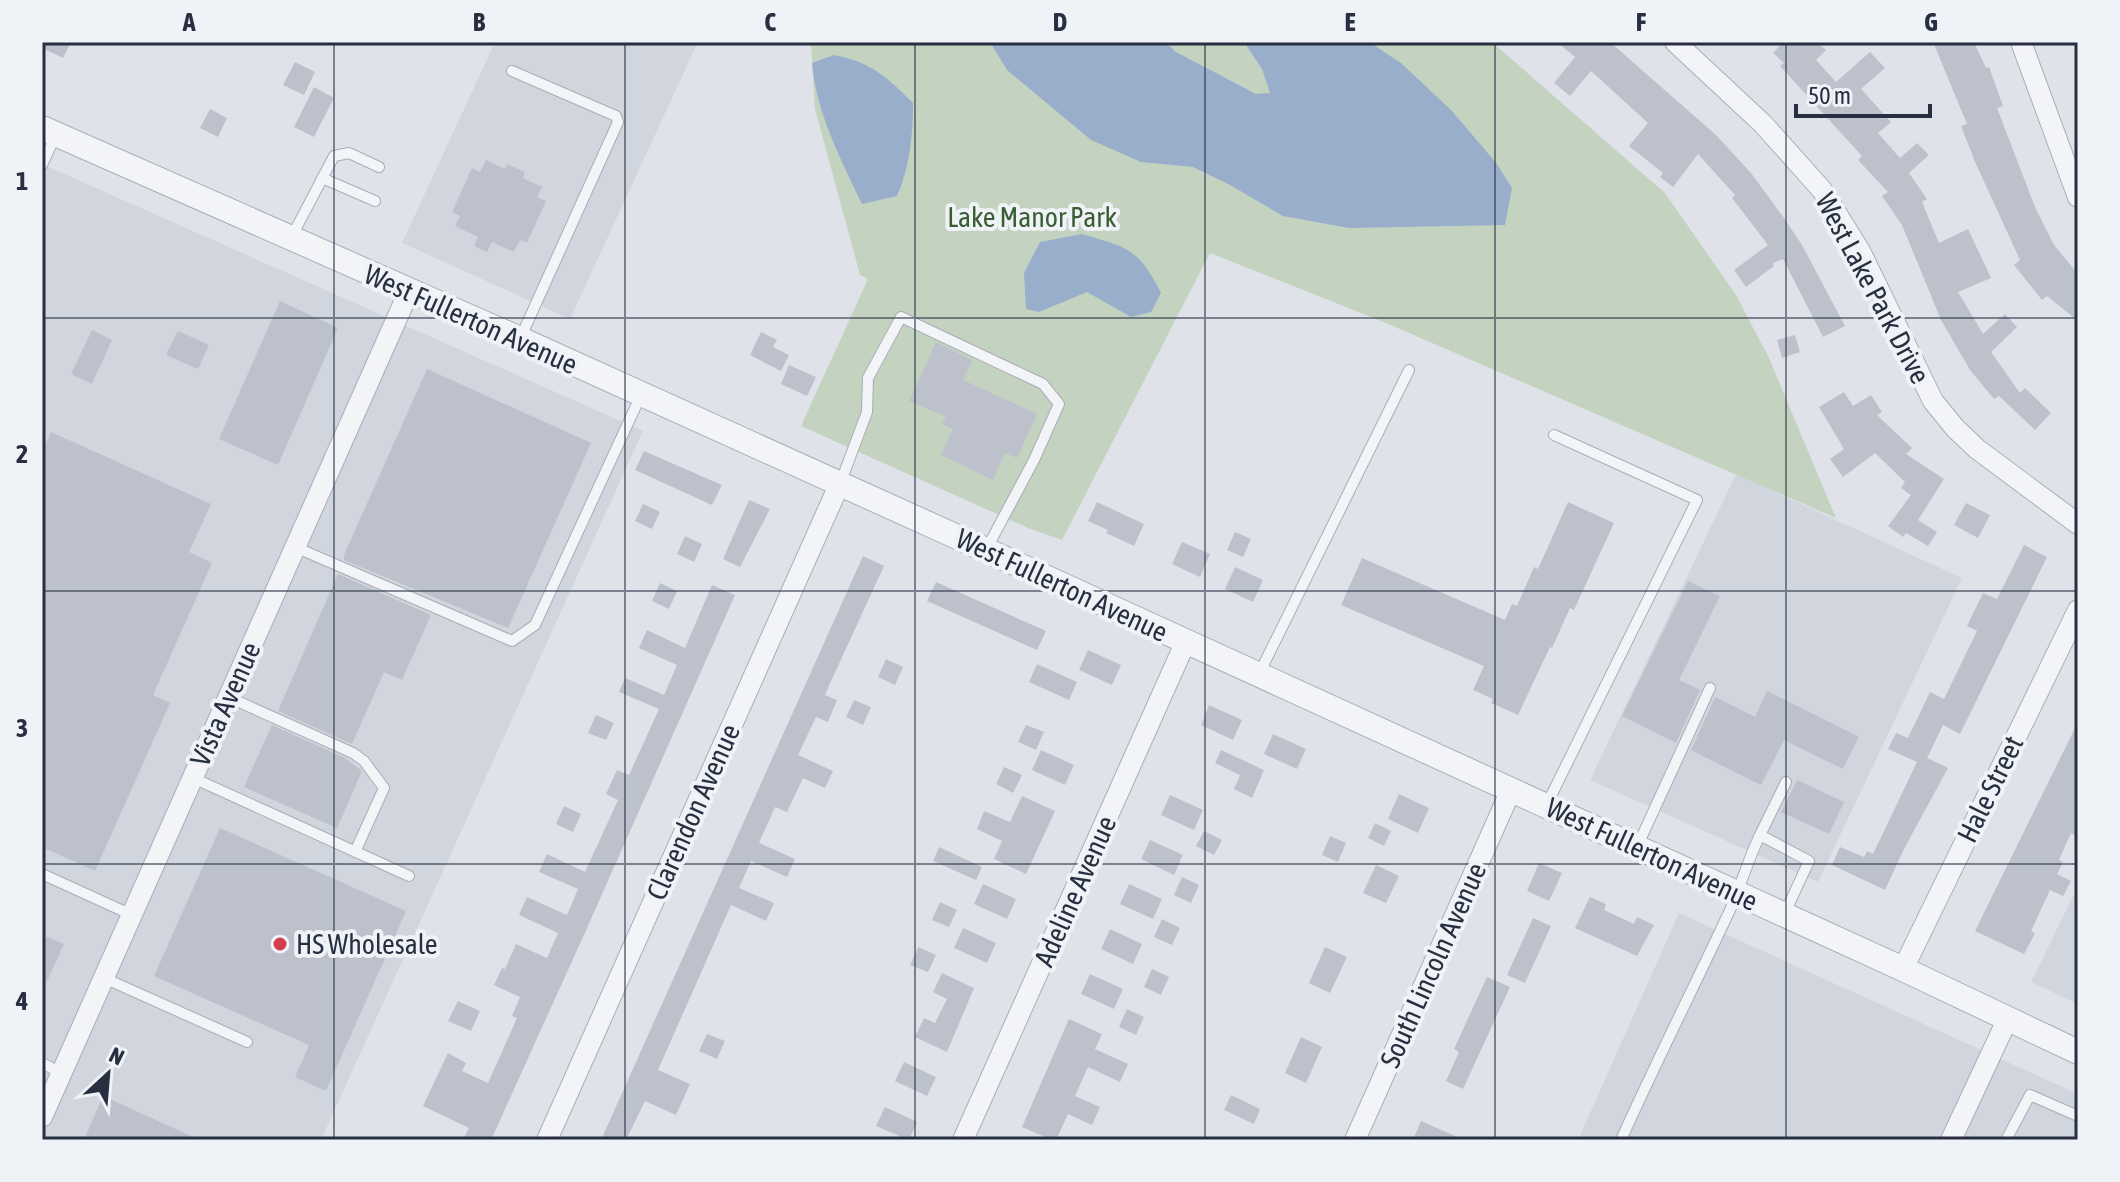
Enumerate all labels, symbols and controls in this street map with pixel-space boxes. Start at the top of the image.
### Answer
text: A [182,7,196,37]
text: B [473,7,486,37]
text: C [764,7,776,37]
text: D [1053,7,1067,37]
text: E [1344,7,1356,37]
text: F [1636,7,1647,37]
text: G [1924,7,1938,37]
scale bar [1796,68,1930,118]
text: 50 m [1808,82,1851,109]
text: 1 [16,166,28,196]
street label: West Lake Park Drive [1809,187,1937,389]
park label: Lake Manor Park [947,201,1117,233]
street label: West Fullerton Avenue [360,258,582,380]
text: 2 [16,439,28,469]
street label: West Fullerton Avenue [951,522,1173,648]
street label: Vista Avenue [183,637,267,771]
text: 3 [16,713,28,743]
street label: Clarendon Avenue [640,719,746,905]
street label: Hale Street [1951,731,2029,847]
street label: West Fullerton Avenue [1541,791,1763,917]
street label: Adeline Avenue [1028,811,1122,971]
street label: South Lincoln Avenue [1374,858,1492,1072]
place label: HS Wholesale [296,928,438,960]
marker: HS Wholesale [271,935,289,953]
text: 4 [15,986,28,1016]
north arrow [68,1034,148,1114]
text: N [105,1041,128,1071]

